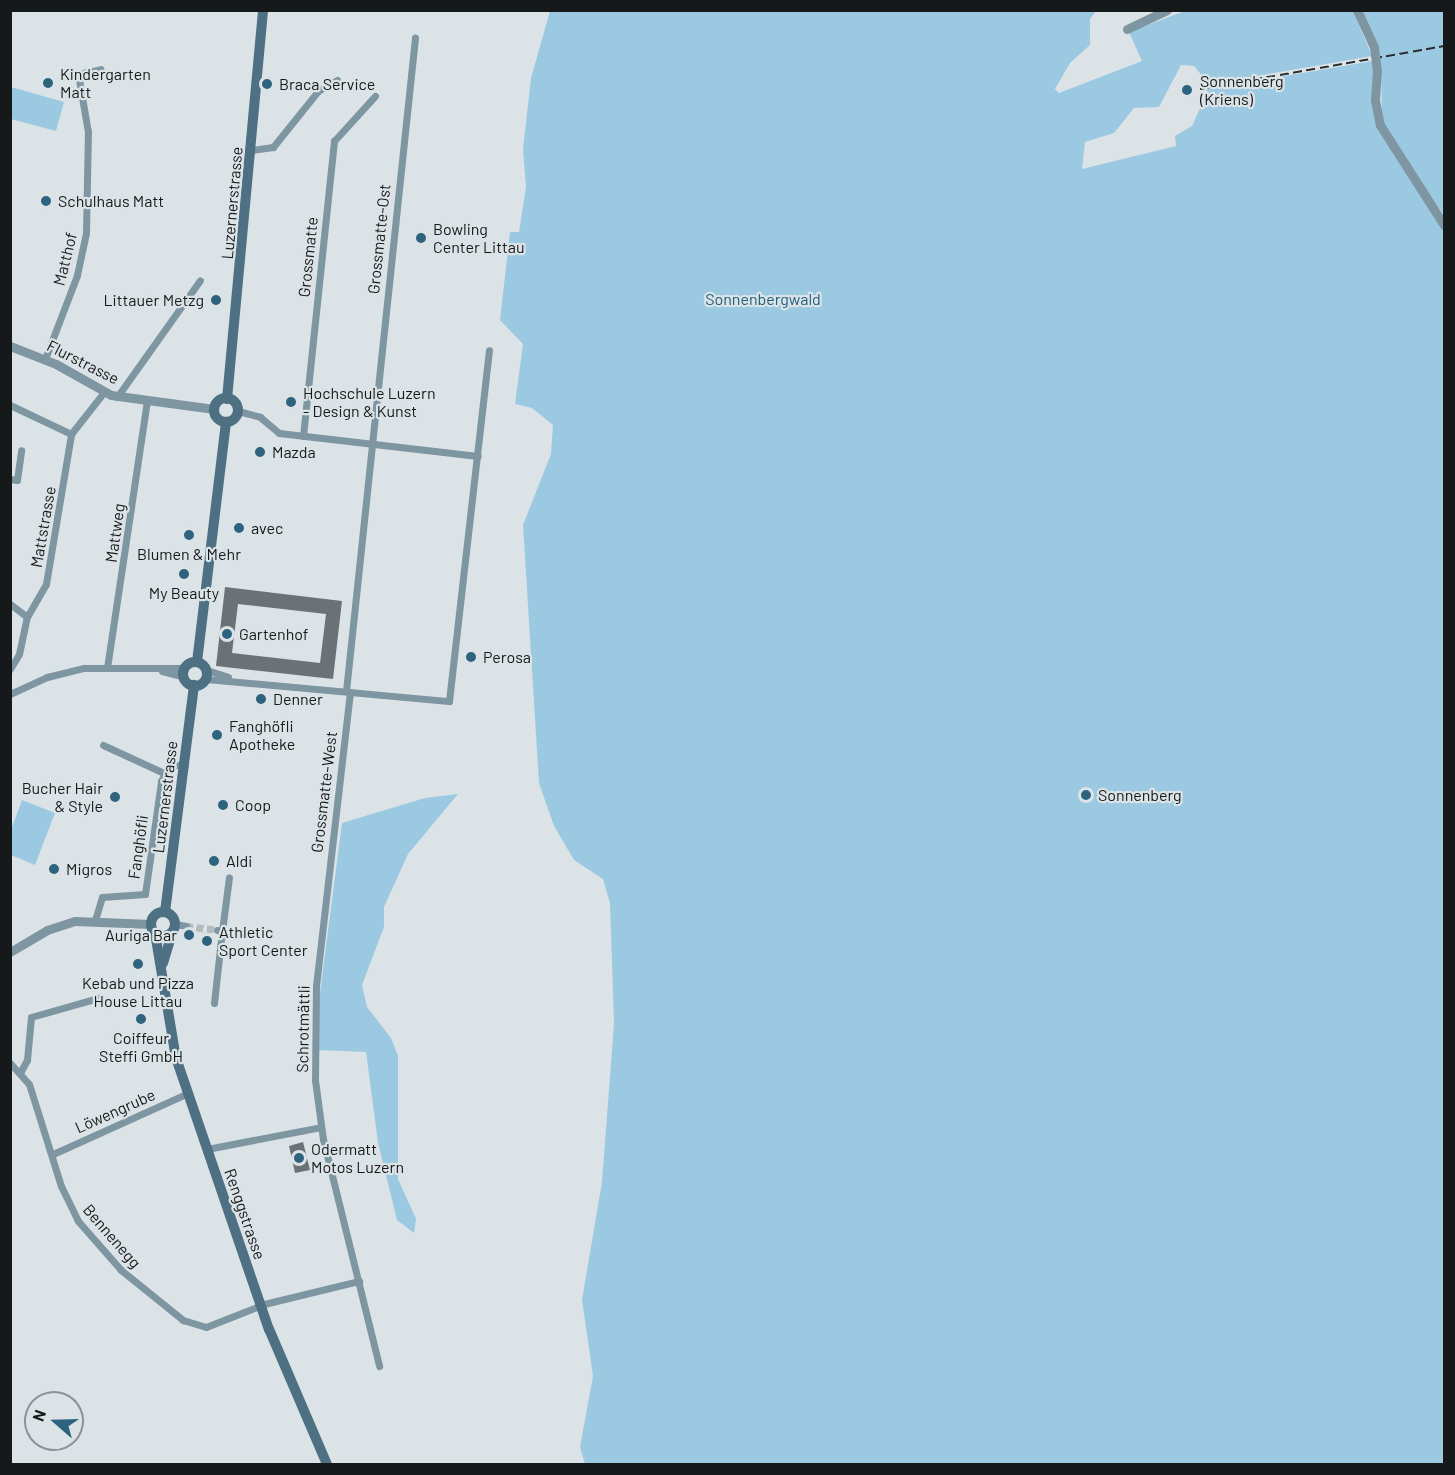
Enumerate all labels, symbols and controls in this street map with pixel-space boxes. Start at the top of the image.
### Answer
place label: Kindergarten Matt [60,64,151,102]
place label: Sonnenberg (Kriens) [1200,71,1284,109]
place label: Braca Service [279,74,375,94]
marker: Kindergarten Matt [41,76,55,90]
marker: Braca Service [260,77,274,91]
marker: Sonnenberg (Kriens) [1178,81,1196,99]
street label: Luzernerstrasse [218,146,246,260]
street label: Grossmatte-Ost [364,183,394,295]
place label: Schulhaus Matt [58,191,164,211]
marker: Schulhaus Matt [39,194,53,208]
street label: Grossmatte [294,216,322,298]
place label: Bowling Center Littau [433,219,525,257]
street label: Matthof [49,230,81,288]
marker: Bowling Center Littau [414,231,428,245]
park label: Sonnenbergwald [705,289,821,309]
place label: Littauer Metzg [104,290,204,310]
marker: Littauer Metzg [209,293,223,307]
street label: Flurstrasse [44,336,122,388]
place label: Hochschule Luzern - Design & Kunst [303,383,436,421]
marker: Hochschule Luzern - Design & Kunst [284,395,298,409]
place label: Mazda [272,442,316,462]
marker: Mazda [253,445,267,459]
street label: Mattstrasse [26,485,60,569]
street label: Mattweg [101,502,129,564]
place label: avec [251,518,283,538]
marker: avec [232,521,246,535]
marker: Blumen & Mehr [182,528,196,542]
place label: Blumen & Mehr [137,544,241,564]
marker: My Beauty [177,567,191,581]
place label: My Beauty [149,583,219,603]
place label: Gartenhof [239,624,308,644]
marker: Gartenhof [220,627,234,641]
place label: Perosa [483,647,531,667]
marker: Perosa [464,650,478,664]
place label: Denner [273,689,323,709]
marker: Denner [254,692,268,706]
place label: Fanghöfli Apotheke [229,716,295,754]
marker: Fanghöfli Apotheke [210,728,224,742]
street label: Grossmatte-West [307,730,341,854]
street label: Luzernerstrasse [149,740,181,854]
place label: Bucher Hair & Style [22,778,103,816]
place label: Sonnenberg [1098,785,1182,805]
marker: Sonnenberg [1079,788,1093,802]
marker: Bucher Hair & Style [108,790,122,804]
place label: Coop [235,795,271,815]
marker: Coop [216,798,230,812]
street label: Fanghöfli [124,814,152,880]
place label: Aldi [226,851,252,871]
marker: Aldi [207,854,221,868]
place label: Migros [66,859,112,879]
marker: Migros [47,862,61,876]
place label: Athletic Sport Center [219,922,308,960]
place label: Auriga Bar [105,925,177,945]
marker: Auriga Bar [182,928,196,942]
marker: Athletic Sport Center [200,934,214,948]
marker: Kebab und Pizza House Littau [131,957,145,971]
place label: Kebab und Pizza House Littau [82,973,194,1011]
street label: Schrotmättli [293,985,313,1073]
marker: Coiffeur Steffi GmbH [134,1012,148,1026]
place label: Coiffeur Steffi GmbH [99,1028,183,1066]
street label: Löwengrube [72,1085,158,1137]
place label: Odermatt Motos Luzern [311,1139,404,1177]
marker: Odermatt Motos Luzern [292,1151,306,1165]
street label: Renggstrasse [220,1166,270,1262]
street label: Bennenegg [79,1200,145,1272]
north arrow [24,1391,84,1451]
text: N [28,1407,49,1424]

